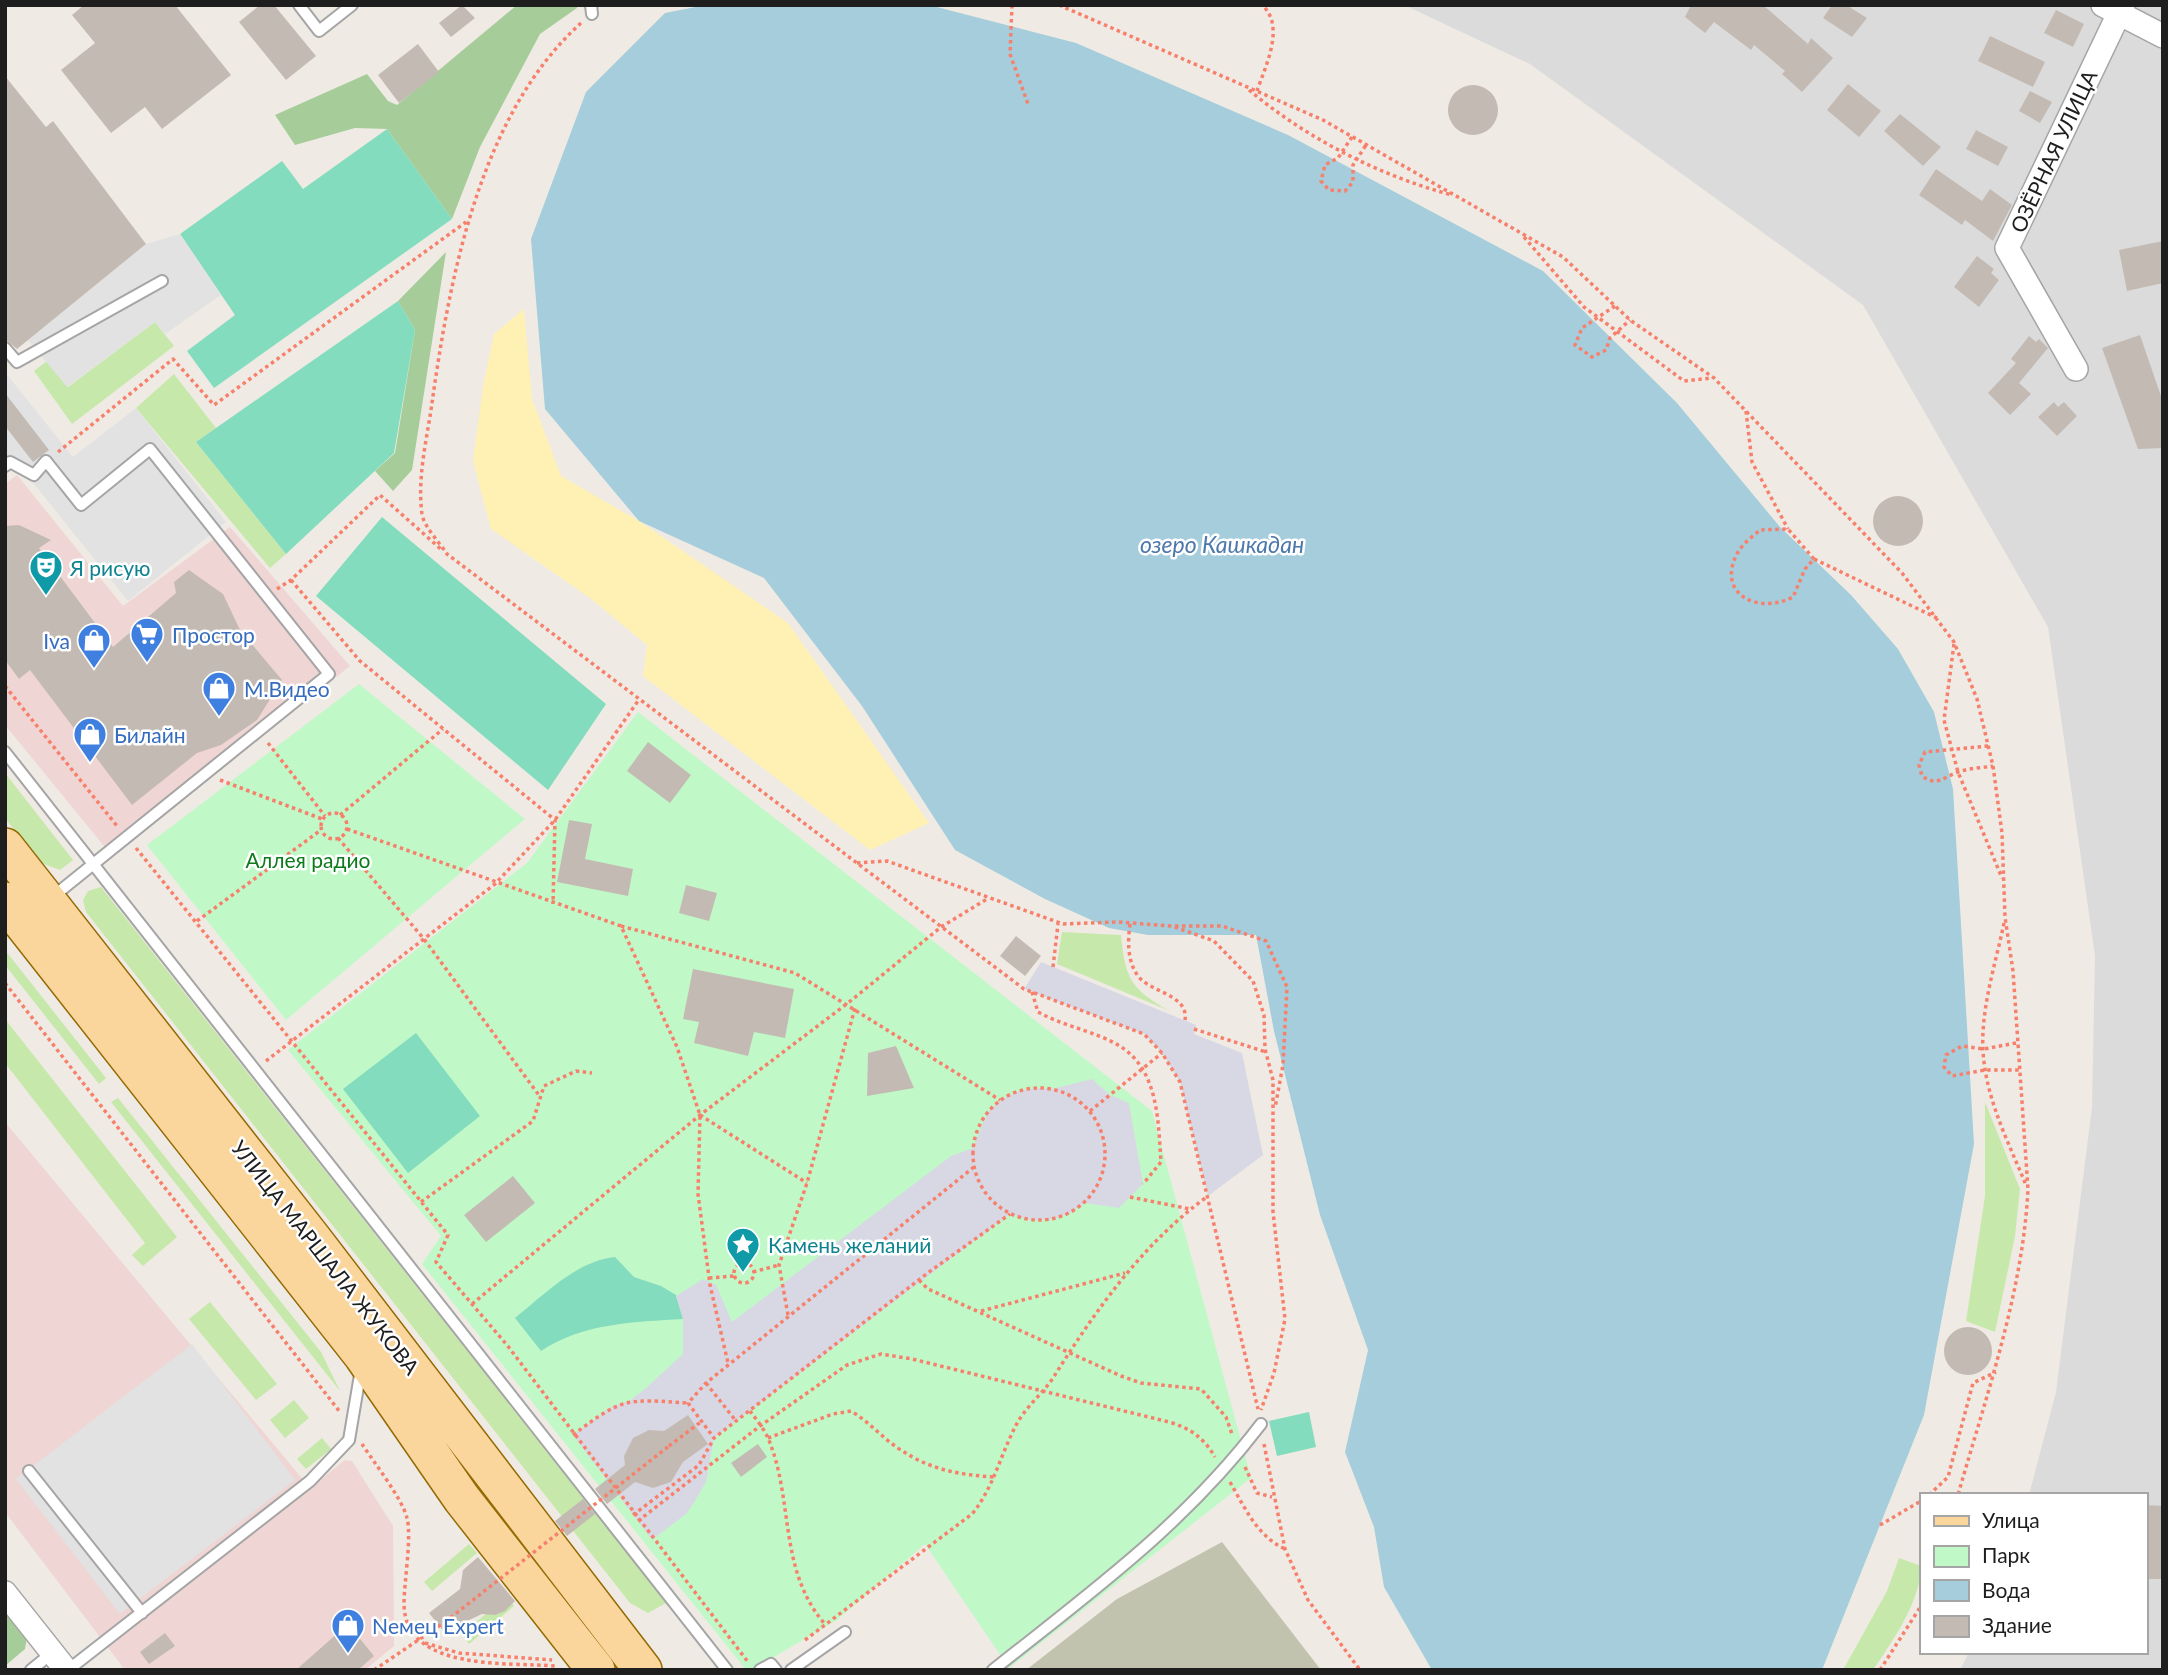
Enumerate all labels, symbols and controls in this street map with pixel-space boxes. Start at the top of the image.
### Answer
street label: ОЗЁРНАЯ УЛИЦА [2004,65,2102,236]
water label: озеро Кашкадан [1140,530,1304,558]
theatre icon: Я рисую [27,548,65,597]
place label: Я рисую [69,555,150,580]
supermarket icon: Простор [128,615,166,664]
shop icon: Iva [75,621,113,670]
place label: Простор [172,622,255,647]
place label: Iva [43,628,70,653]
shop icon: М.Видео [200,669,238,718]
place label: М.Видео [244,676,330,701]
shop icon: Билайн [71,715,109,764]
place label: Билайн [114,722,186,747]
park label: Аллея радио [246,847,371,872]
street label: УЛИЦА МАРШАЛА ЖУКОВА [227,1135,426,1380]
place icon: Камень желаний [724,1225,762,1274]
place label: Камень желаний [768,1232,931,1257]
legend [1920,1493,2147,1654]
text: Улица [1982,1507,2040,1532]
text: Парк [1982,1542,2030,1567]
text: Вода [1982,1577,2030,1602]
shop icon: Nемец Expert [329,1606,367,1655]
text: Здание [1982,1612,2052,1637]
place label: Nемец Expert [372,1613,504,1638]

